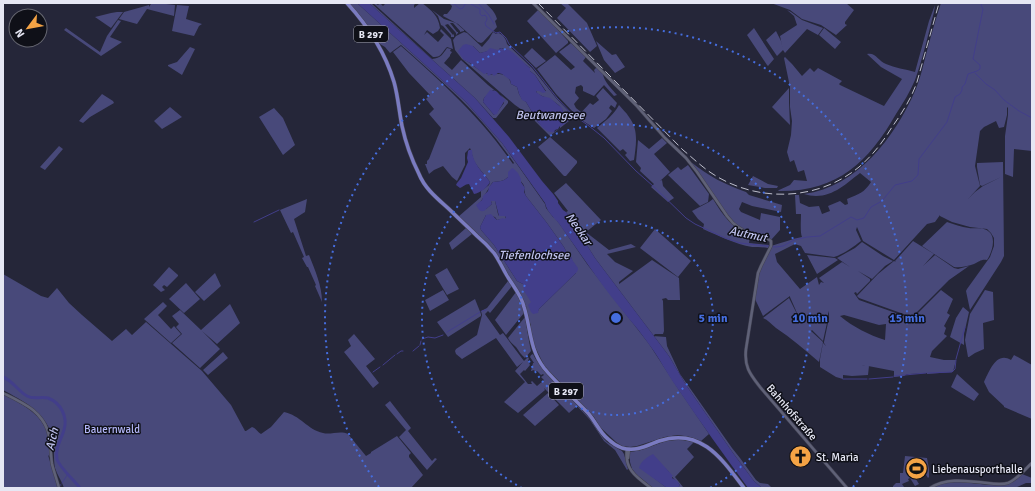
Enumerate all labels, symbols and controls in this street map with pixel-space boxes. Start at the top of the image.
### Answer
north arrow [8,8,48,48]
text: N [12,26,27,40]
road number: B 297 [354,26,388,42]
water label: Beutwangsee [516,108,585,123]
water label: Neckar [562,210,596,250]
water label: Autmut [728,223,770,246]
water label: Tiefenlochsee [499,248,570,263]
centre of rings [609,311,623,325]
text: 5 min [699,311,728,326]
text: 10 min [792,311,828,326]
text: 15 min [889,311,925,326]
street label: Bahnhofstraße [764,382,820,443]
road number: B 297 [549,383,583,399]
park label: Bauernwald [84,423,140,436]
water label: Aich [43,426,62,452]
church icon: St. Maria [788,444,814,470]
place label: St. Maria [816,451,859,464]
sports icon: Liebenausporthalle [904,456,930,482]
place label: Liebenausporthalle [932,463,1023,476]

